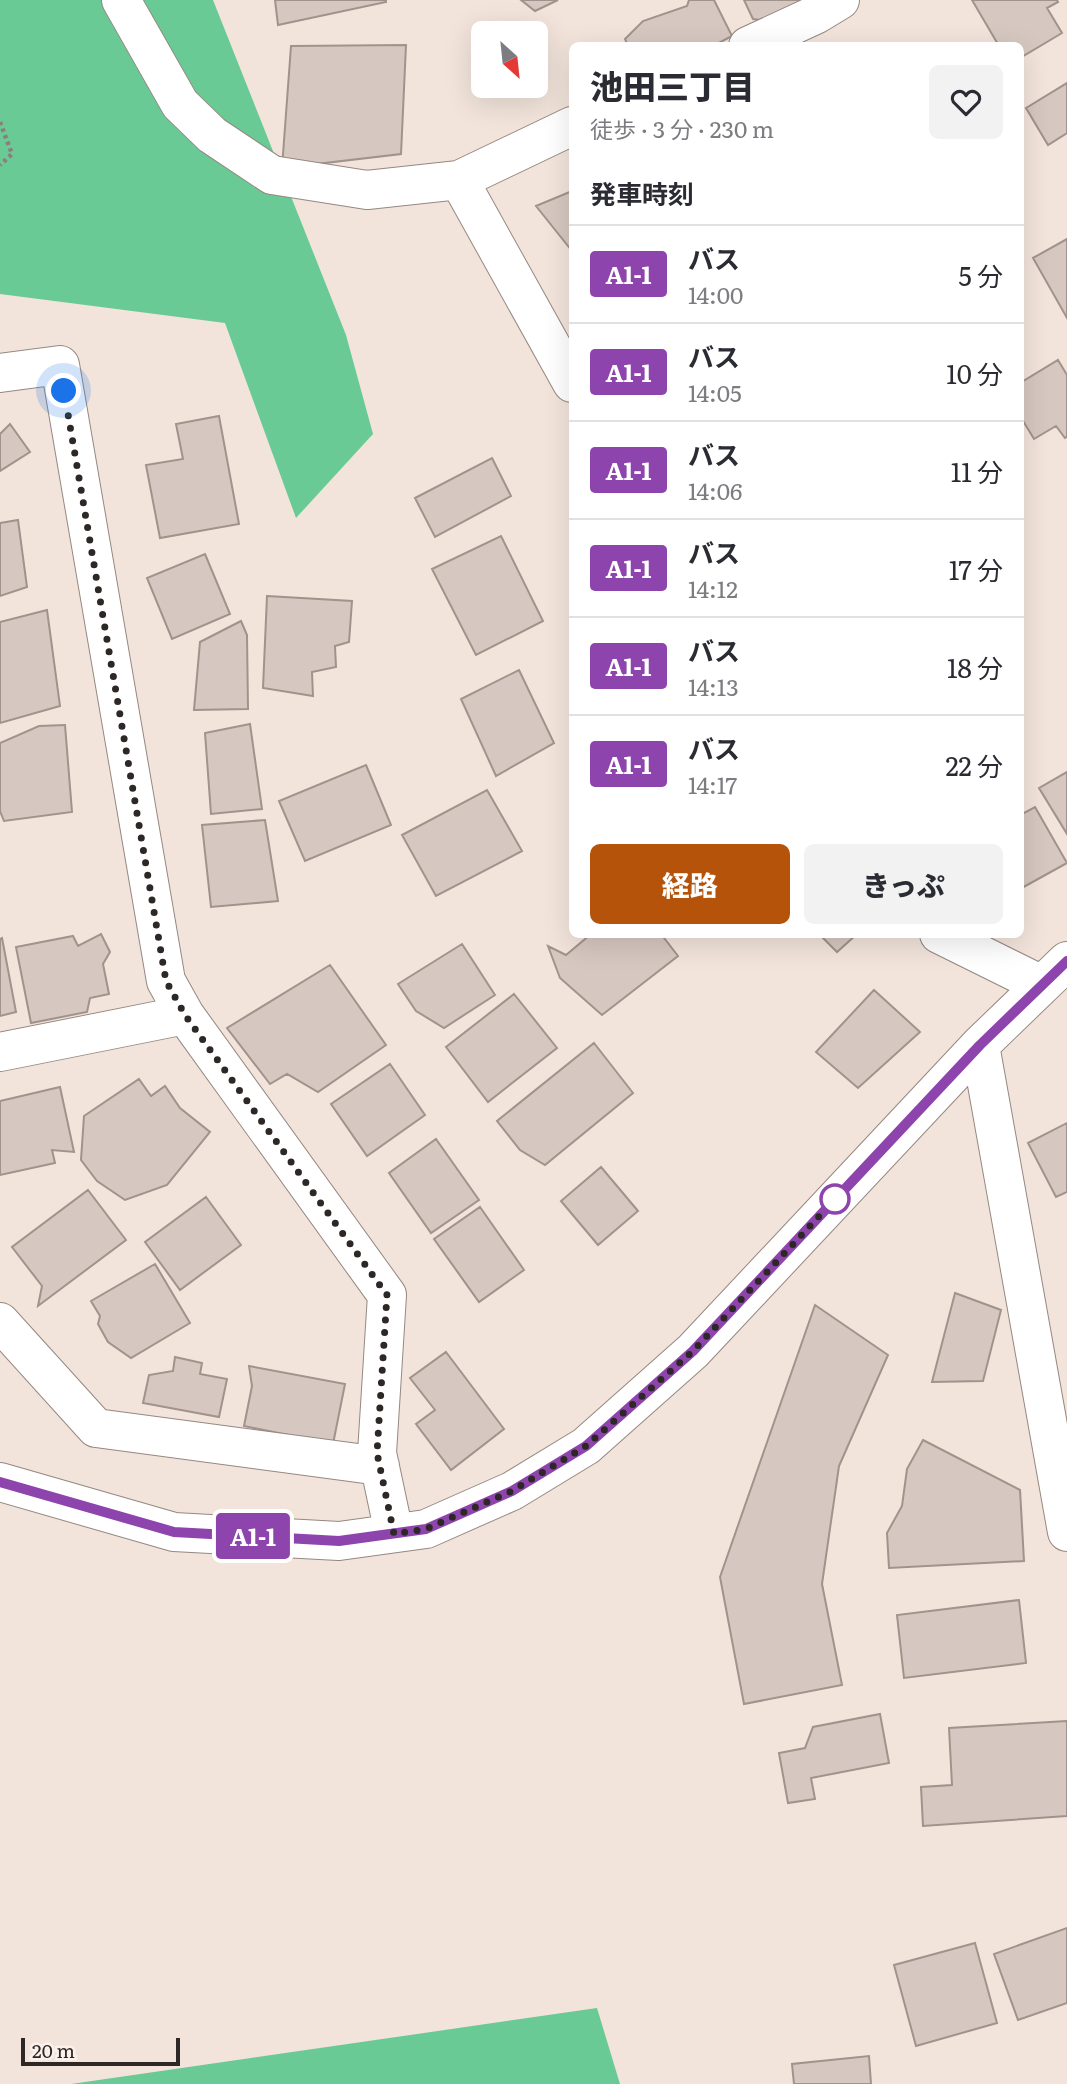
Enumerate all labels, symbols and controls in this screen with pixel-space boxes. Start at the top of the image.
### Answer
north arrow [471,21,548,98]
map controls [471,21,548,98]
text: 池田三丁目 [590,60,755,109]
button: heart [929,65,1003,139]
text: 徒歩 · 3 分 · 230 m [590,111,774,145]
text: 発車時刻 [590,173,694,212]
text: バス [688,238,740,277]
text: 5 分 [959,255,1003,294]
text: A1-1 [605,256,652,291]
text: 14:00 [688,277,743,311]
text: バス [688,336,740,375]
text: 10 分 [946,353,1003,392]
text: A1-1 [605,354,652,389]
your location [46,373,81,408]
text: 14:05 [688,375,742,409]
text: バス [688,434,740,473]
text: 11 分 [951,451,1003,490]
text: A1-1 [605,452,652,487]
text: 14:06 [688,473,742,507]
text: バス [688,532,740,571]
text: 17 分 [949,549,1003,588]
text: A1-1 [605,550,652,585]
text: 14:12 [688,571,738,605]
text: バス [688,630,740,669]
text: 18 分 [947,647,1003,686]
text: A1-1 [605,648,652,683]
text: 14:13 [688,669,739,703]
text: バス [688,728,740,767]
text: 22 分 [945,745,1003,784]
text: A1-1 [605,746,652,781]
text: 14:17 [688,767,737,801]
button: 経路 [590,844,790,924]
button: きっぷ [804,844,1003,924]
unlabelled marker [820,1184,850,1214]
line badge: A1-1 [204,1513,302,1559]
text: A1-1 [230,1518,276,1553]
scale bar [21,2035,180,2067]
text: 20 m [32,2036,75,2064]

